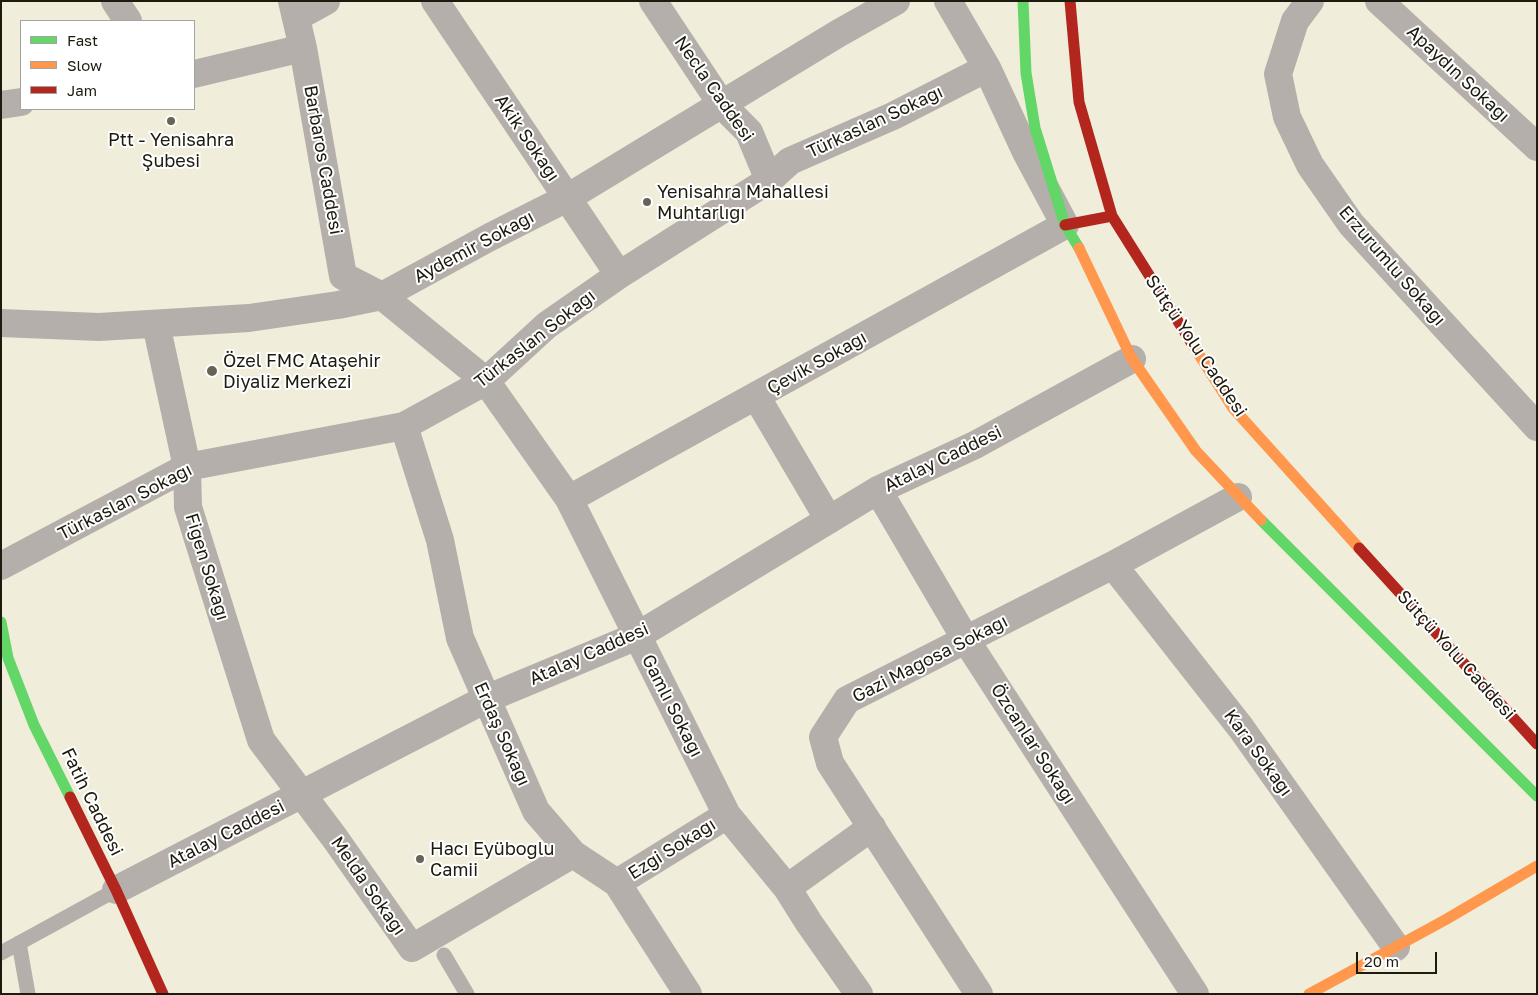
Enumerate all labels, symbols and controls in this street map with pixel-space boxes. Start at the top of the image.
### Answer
legend [20,20,195,110]
street label: Apaydın Sokağı [1402,21,1514,127]
text: Fast [67,31,98,49]
street label: Necla Caddesi [670,32,758,146]
text: Slow [67,56,102,74]
text: Jam [67,81,97,99]
street label: Türkaslan Sokağı [804,81,946,163]
street label: Barbaros Caddesi [299,84,347,236]
street label: Akik Sokağı [490,90,564,186]
marker: Ptt - Yenisahra Şubesi [165,115,177,127]
place label: Ptt - Yenisahra Şubesi [108,129,234,172]
place label: Yenisahra Mahallesi Muhtarlığı [657,181,829,223]
marker: Yenisahra Mahallesi Muhtarlığı [641,196,653,208]
street label: Erzurumlu Sokağı [1334,202,1450,330]
street label: Aydemir Sokağı [410,206,538,288]
street label: Sütçü Yolu Caddesi [1141,271,1251,421]
street label: Türkaslan Sokağı [470,285,600,393]
street label: Çevik Sokağı [764,327,870,399]
place label: Özel FMC Ataşehir Diyaliz Merkezi [223,350,381,392]
marker: Özel FMC Ataşehir Diyaliz Merkezi [205,364,219,378]
street label: Atalay Caddesi [881,421,1005,497]
street label: Türkaslan Sokağı [54,459,196,545]
street label: Figen Sokağı [180,511,234,623]
street label: Sütçü Yolu Caddesi [1392,586,1520,724]
street label: Gazi Magosa Sokağı [849,610,1011,708]
street label: Atalay Caddesi [526,618,652,690]
street label: Gamlı Sokağı [637,651,707,761]
street label: Erdaş Sokağı [469,679,535,789]
street label: Özcanlar Sokağı [986,680,1080,808]
street label: Kara Sokağı [1219,705,1297,801]
street label: Fatih Caddesi [57,745,127,859]
street label: Atalay Caddesi [164,795,288,873]
street label: Ezgi Sokağı [624,814,720,884]
street label: Melda Sokağı [326,832,410,940]
place label: Hacı Eyüboğlu Camii [430,838,554,881]
marker: Hacı Eyüboğlu Camii [414,853,426,865]
scale bar [1358,942,1439,974]
text: 20 m [1364,952,1399,970]

